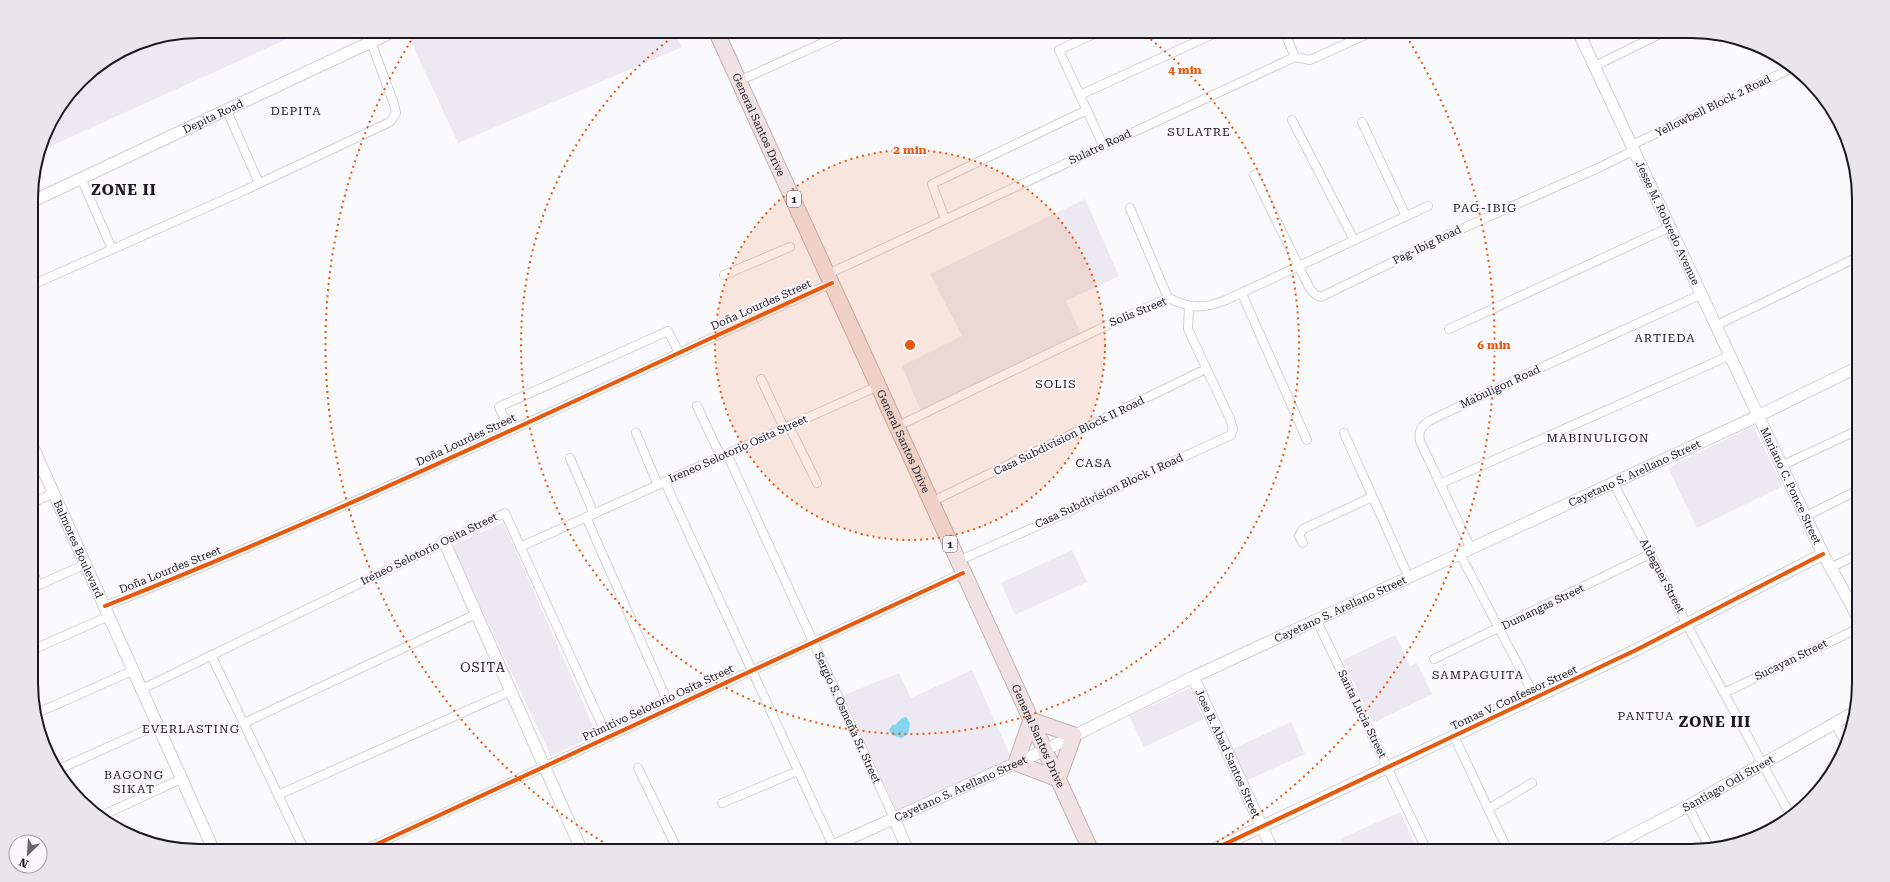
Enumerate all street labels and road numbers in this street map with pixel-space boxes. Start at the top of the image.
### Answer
street label: General Santos Drive [730,71,788,178]
street label: Yellowbell Block 2 Road [1653,72,1773,140]
street label: Depita Road [181,97,245,136]
street label: Sulatre Road [1067,127,1133,167]
street label: Jesse M. Robredo Avenue [1633,159,1703,287]
road number: 1 [787,191,801,207]
street label: Pag-Ibig Road [1391,223,1463,267]
street label: Doña Lourdes Street [709,277,813,333]
street label: Solis Street [1108,295,1168,329]
street label: Mabuligon Road [1458,363,1542,411]
street label: General Santos Drive [874,387,933,495]
street label: Casa Subdivision Block II Road [992,394,1146,478]
street label: Doña Lourdes Street [414,411,518,469]
street label: Ireneo Selotorio Osita Street [667,412,809,486]
street label: Mariano C. Ponce Street [1758,425,1824,546]
street label: Cayetano S. Arellano Street [1566,437,1702,509]
street label: Casa Subdivision Block I Road [1033,451,1185,531]
street label: Balmores Boulevard [51,498,106,600]
street label: Ireneo Selotorio Osita Street [359,510,499,588]
road number: 1 [943,536,957,552]
street label: Aldeguer Street [1637,537,1687,615]
street label: Doña Lourdes Street [117,544,223,596]
street label: Cayetano S. Arellano Street [1272,573,1408,645]
street label: Dumangas Street [1500,581,1586,633]
street label: Sucayan Street [1753,637,1829,683]
street label: Sergio S. Osmeña Sr. Street [812,650,884,785]
street label: Primitivo Selotorio Osita Street [580,662,736,744]
street label: Tomas V. Confessor Street [1449,663,1579,733]
street label: Santa Lucia Street [1335,668,1389,760]
street label: General Santos Drive [1009,682,1068,789]
street label: Jose B. Abad Santos Street [1193,687,1263,820]
street label: Santiago Odi Street [1680,752,1776,814]
street label: Cayetano S. Arellano Street [892,753,1029,824]

